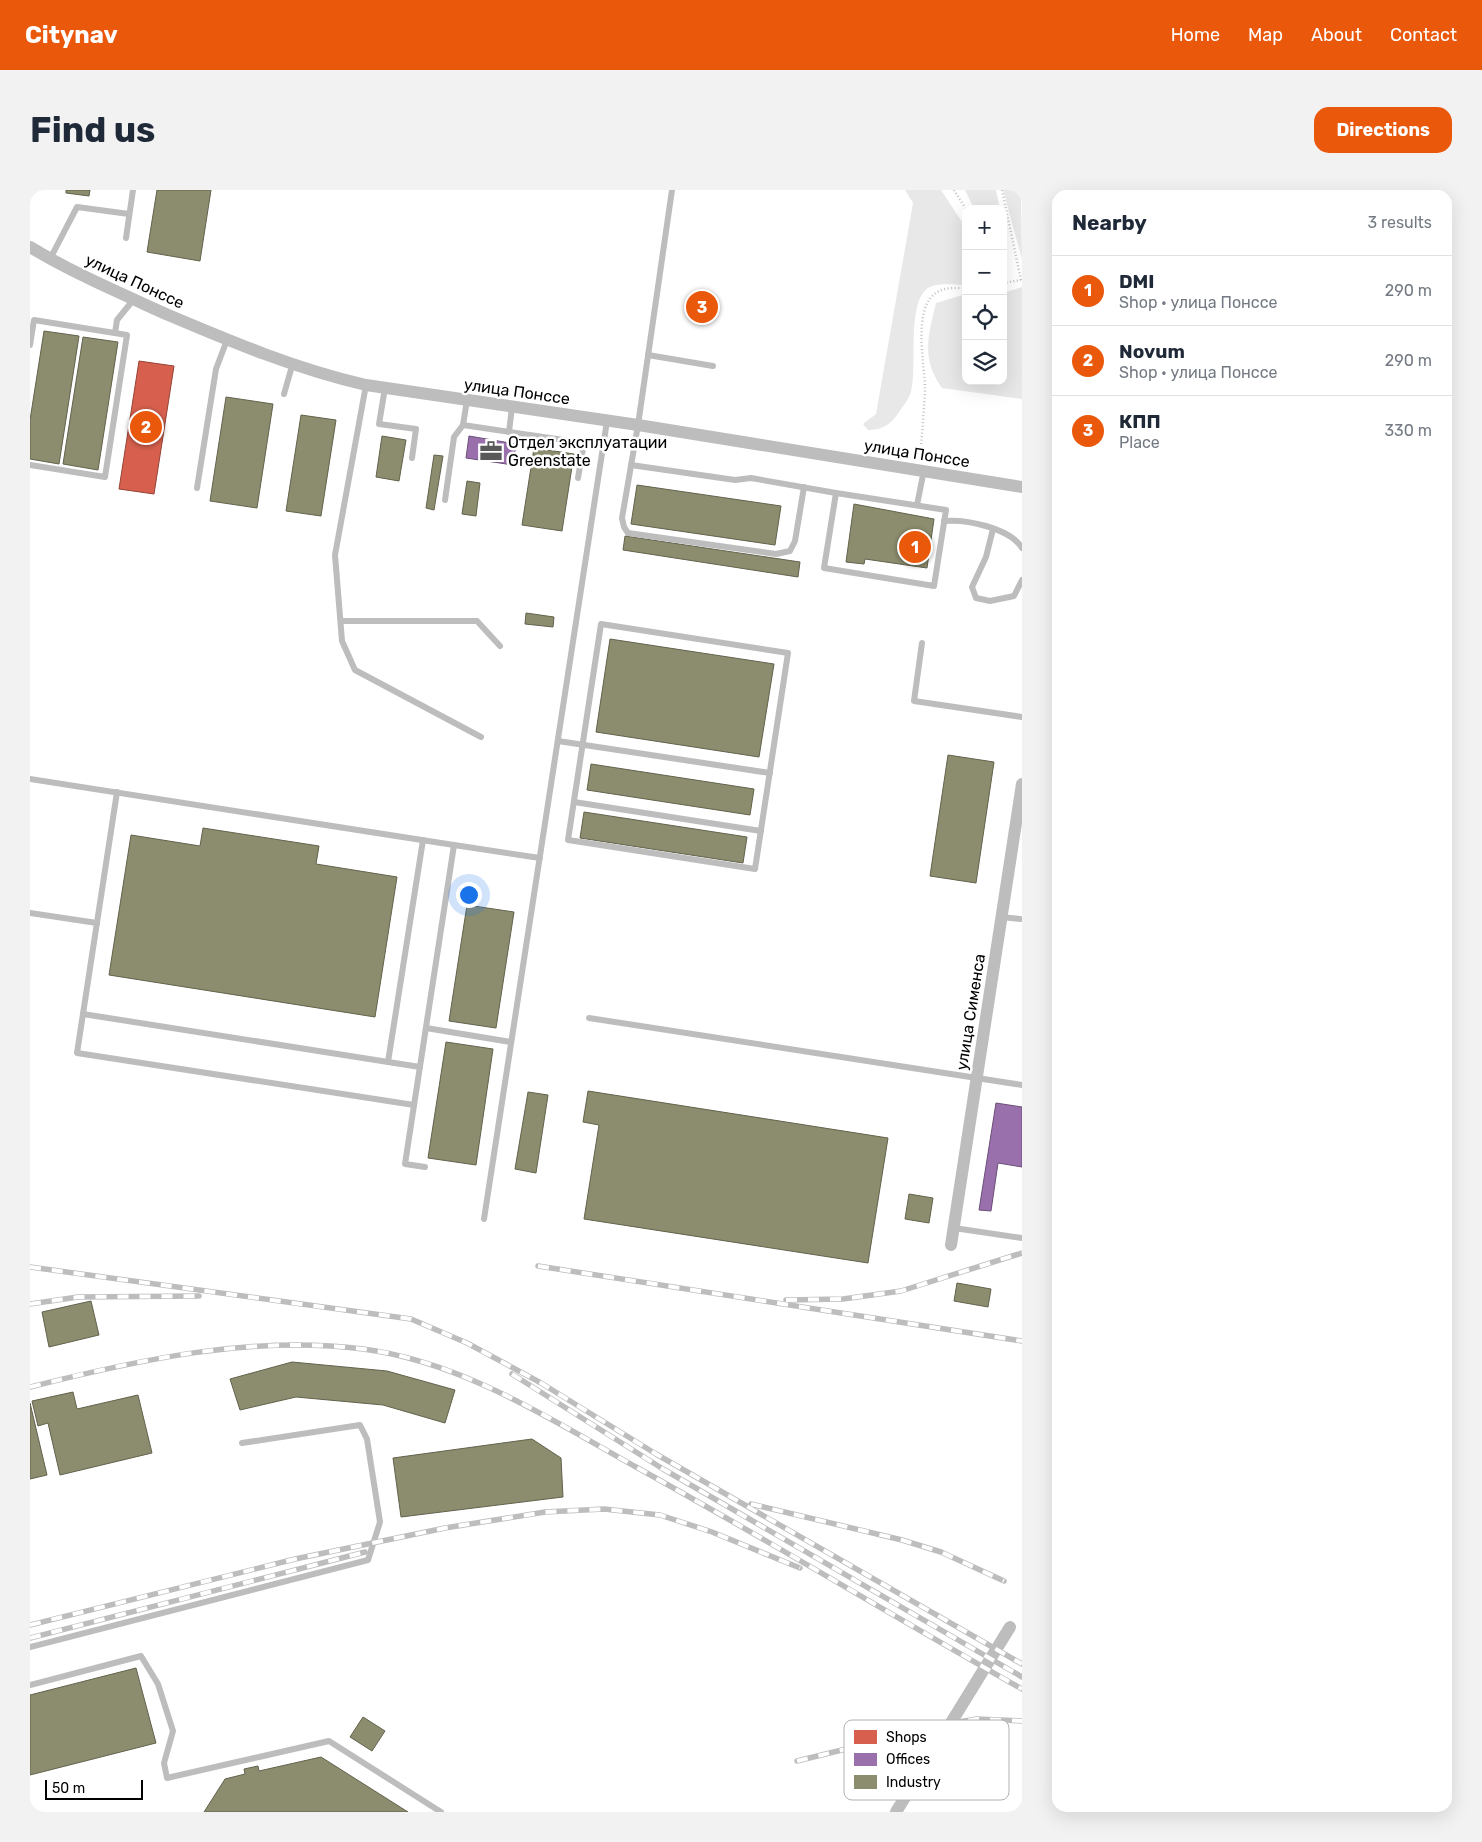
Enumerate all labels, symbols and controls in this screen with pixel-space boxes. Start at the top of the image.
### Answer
text: Citynav [25,21,118,49]
text: Home [1171,24,1220,46]
text: Map [1248,24,1283,46]
text: About [1311,24,1362,46]
text: Contact [1390,24,1457,46]
button: Directions [1314,107,1452,153]
text: Find us [30,109,155,151]
map controls [962,205,1007,385]
button: + [962,205,1007,250]
text: Nearby [1072,210,1147,235]
text: 3 results [1367,213,1432,232]
street label: улица Понссе [82,250,187,313]
button: − [962,250,1007,295]
text: DMI [1119,270,1155,293]
text: 1 [1084,281,1092,300]
text: 290 m [1385,281,1432,300]
pin: 3 [686,288,718,326]
text: Shop · улица Понссе [1119,293,1277,312]
button: locate [962,295,1007,340]
button: layers [962,340,1007,385]
text: Novum [1119,340,1185,363]
text: 2 [1083,351,1093,370]
text: 290 m [1385,351,1432,370]
text: Shop · улица Понссе [1119,363,1277,382]
street label: улица Понссе [463,375,571,408]
pin: 2 [130,408,162,446]
text: КПП [1119,410,1161,433]
text: 3 [1083,421,1093,440]
text: 330 m [1384,421,1432,440]
place label: Отдел эксплуатации Greenstate [508,433,667,470]
text: Place [1119,433,1160,452]
street label: улица Понссе [863,436,971,471]
office icon: Отдел эксплуатации Greenstate [478,438,504,464]
pin: 1 [899,528,931,566]
your location [456,882,482,908]
street label: улица Сименса [952,953,989,1072]
legend [844,1720,1009,1800]
text: Shops [886,1729,927,1746]
text: Offices [886,1751,930,1768]
text: Industry [886,1774,941,1791]
scale bar [45,1777,142,1800]
text: 50 m [52,1780,85,1797]

